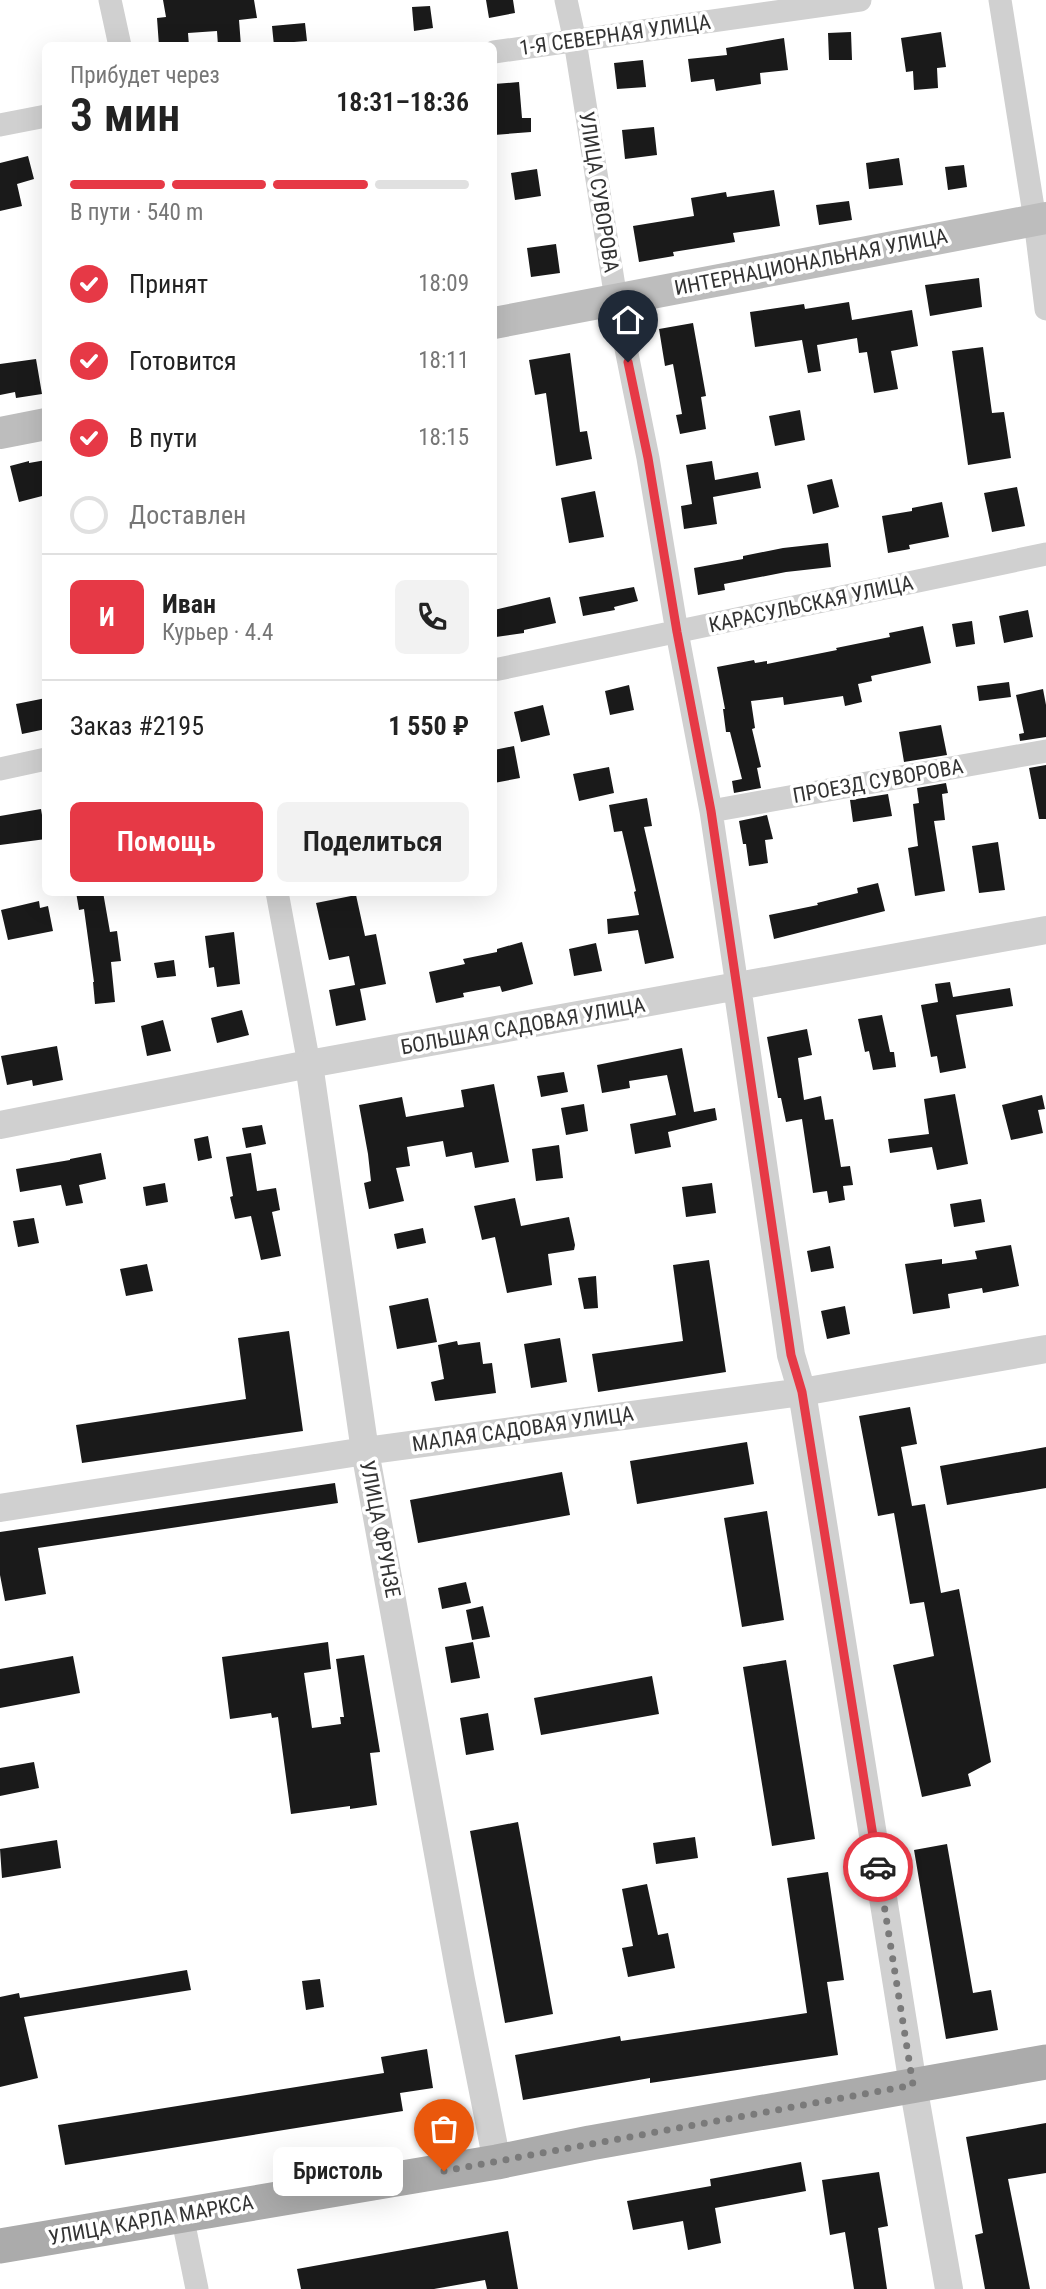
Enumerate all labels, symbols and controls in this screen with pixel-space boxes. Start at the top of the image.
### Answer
street label: 1-Я СЕВЕРНАЯ УЛИЦА [518,10,712,60]
text: Прибудет через [70,62,220,89]
text: 18:31–18:36 [336,87,469,117]
text: 3 мин [70,88,180,142]
street label: УЛИЦА СУВОРОВА [574,110,624,274]
text: В пути · 540 m [70,199,203,226]
street label: ИНТЕРНАЦИОНАЛЬНАЯ УЛИЦА [672,224,950,300]
icon: check [70,265,108,303]
text: Принят [129,269,208,299]
text: 18:09 [418,270,469,297]
pin [598,290,658,362]
icon: home [609,301,647,339]
icon: check [70,342,108,380]
text: Готовится [129,346,237,376]
text: 18:11 [418,347,469,374]
icon: check [70,419,108,457]
text: В пути [129,423,198,453]
text: 18:15 [418,424,469,451]
text: Доставлен [129,500,246,530]
street label: КАРАСУЛЬСКАЯ УЛИЦА [707,571,915,637]
button: phone [395,580,469,654]
text: Иван [162,589,216,619]
text: И [99,602,115,632]
text: Курьер · 4.4 [162,619,273,646]
text: Заказ #2195 [70,711,204,741]
text: 1 550 ₽ [388,711,469,741]
street label: ПРОЕЗД СУВОРОВА [791,754,965,808]
button: Помощь [70,802,263,882]
button: Поделиться [277,802,469,882]
street label: БОЛЬШАЯ САДОВАЯ УЛИЦА [399,993,647,1059]
street label: МАЛАЯ САДОВАЯ УЛИЦА [411,1402,635,1456]
street label: УЛИЦА ФРУНЗЕ [355,1458,405,1600]
courier [843,1832,913,1902]
icon: car [859,1848,897,1886]
pin [414,2099,474,2171]
icon: bag [425,2110,463,2148]
callout: Бристоль [272,2146,402,2196]
text: Бристоль [293,2158,383,2185]
street label: УЛИЦА КАРЛА МАРКСА [47,2190,255,2250]

